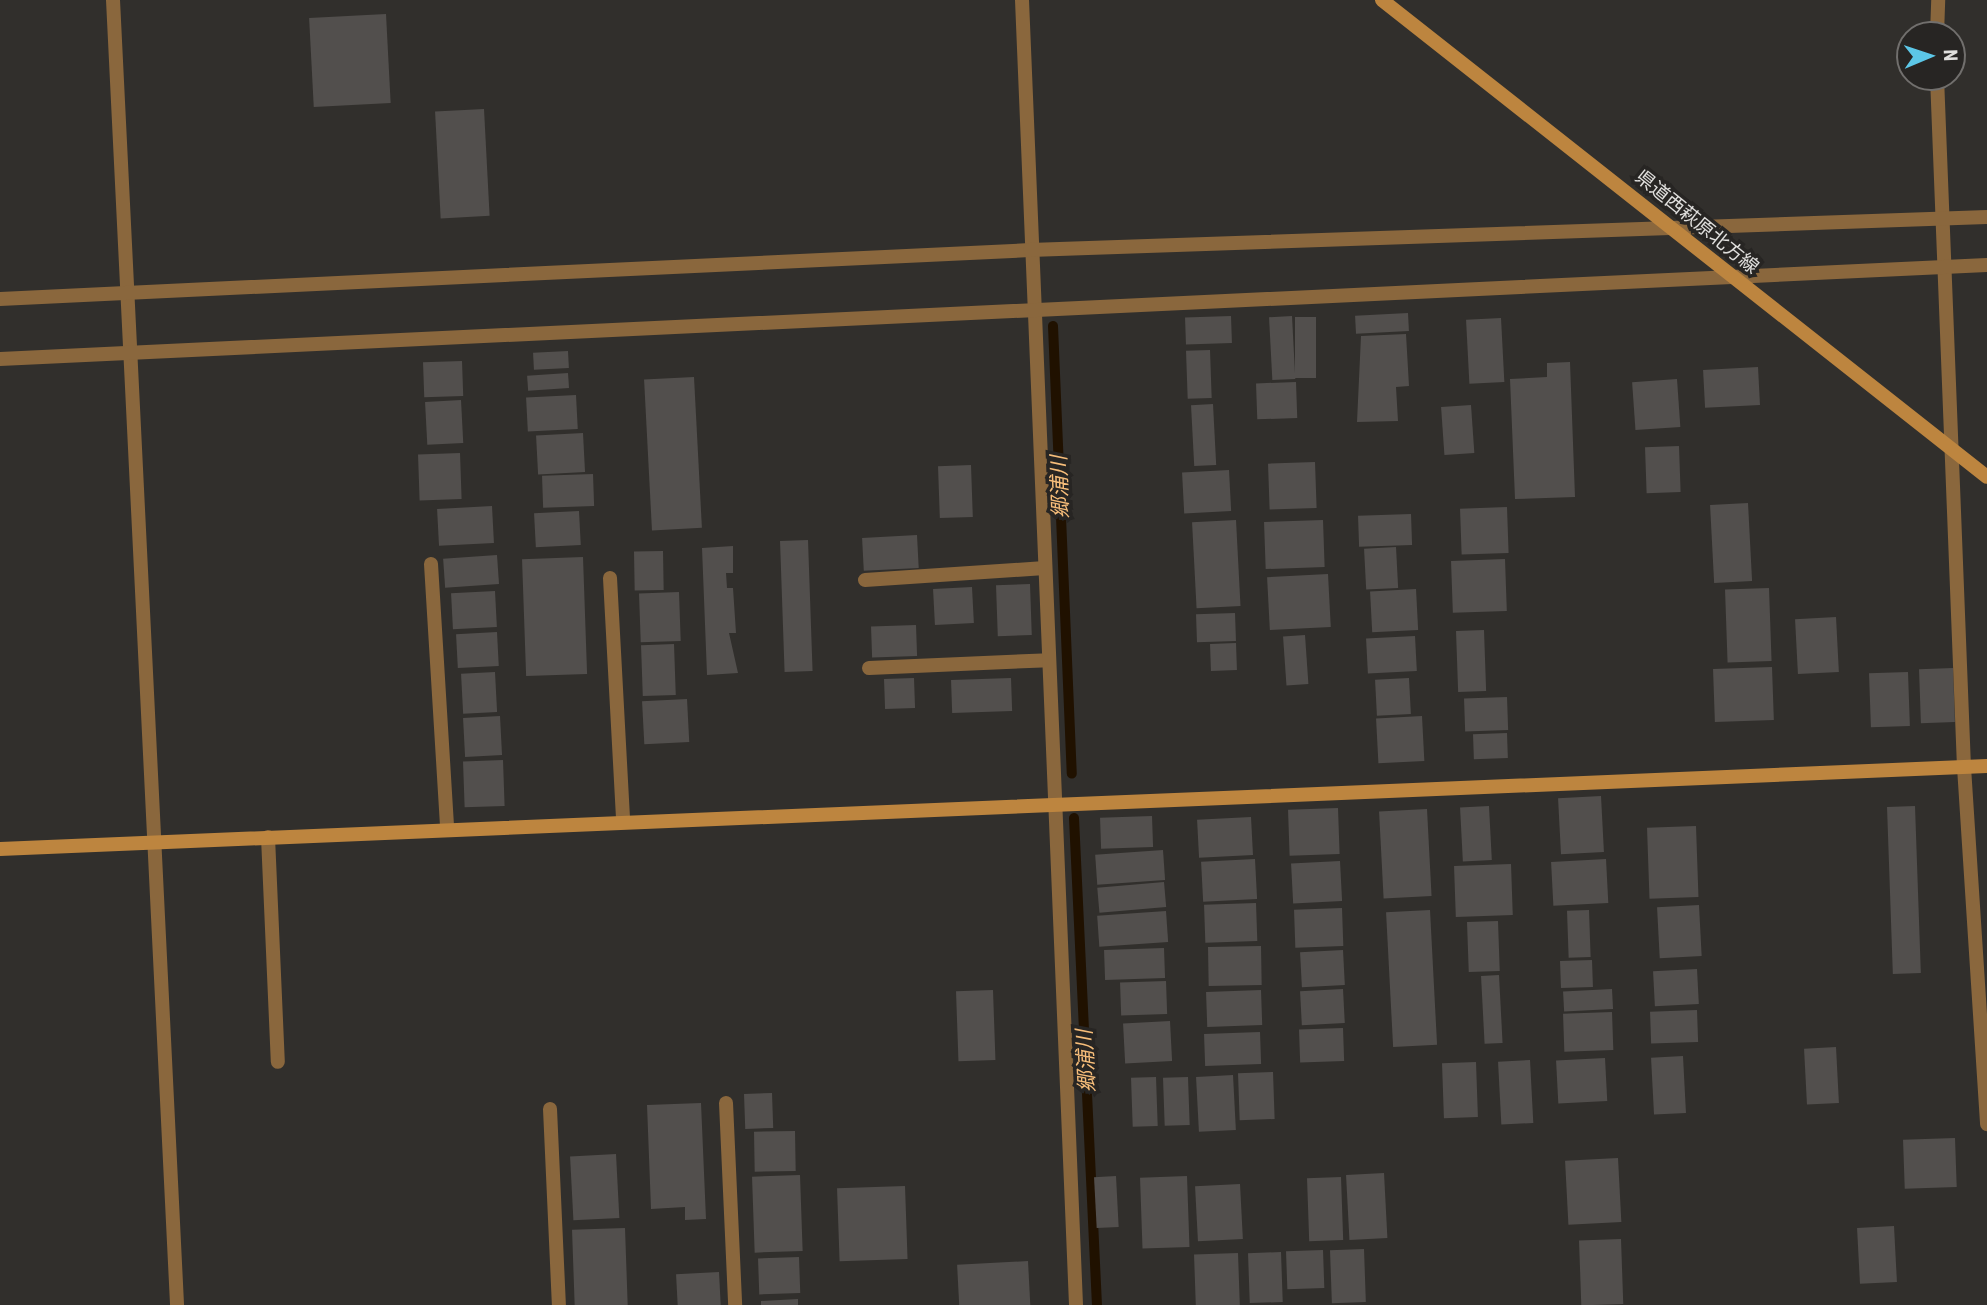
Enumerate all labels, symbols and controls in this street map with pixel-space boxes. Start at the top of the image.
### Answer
north arrow [1896,21,1966,91]
text: N [1939,49,1962,62]
street label: 県道西萩原北方線 [1631,165,1763,279]
water label: 郷浦川 [1046,455,1074,519]
water label: 郷浦川 [1072,1029,1100,1093]

